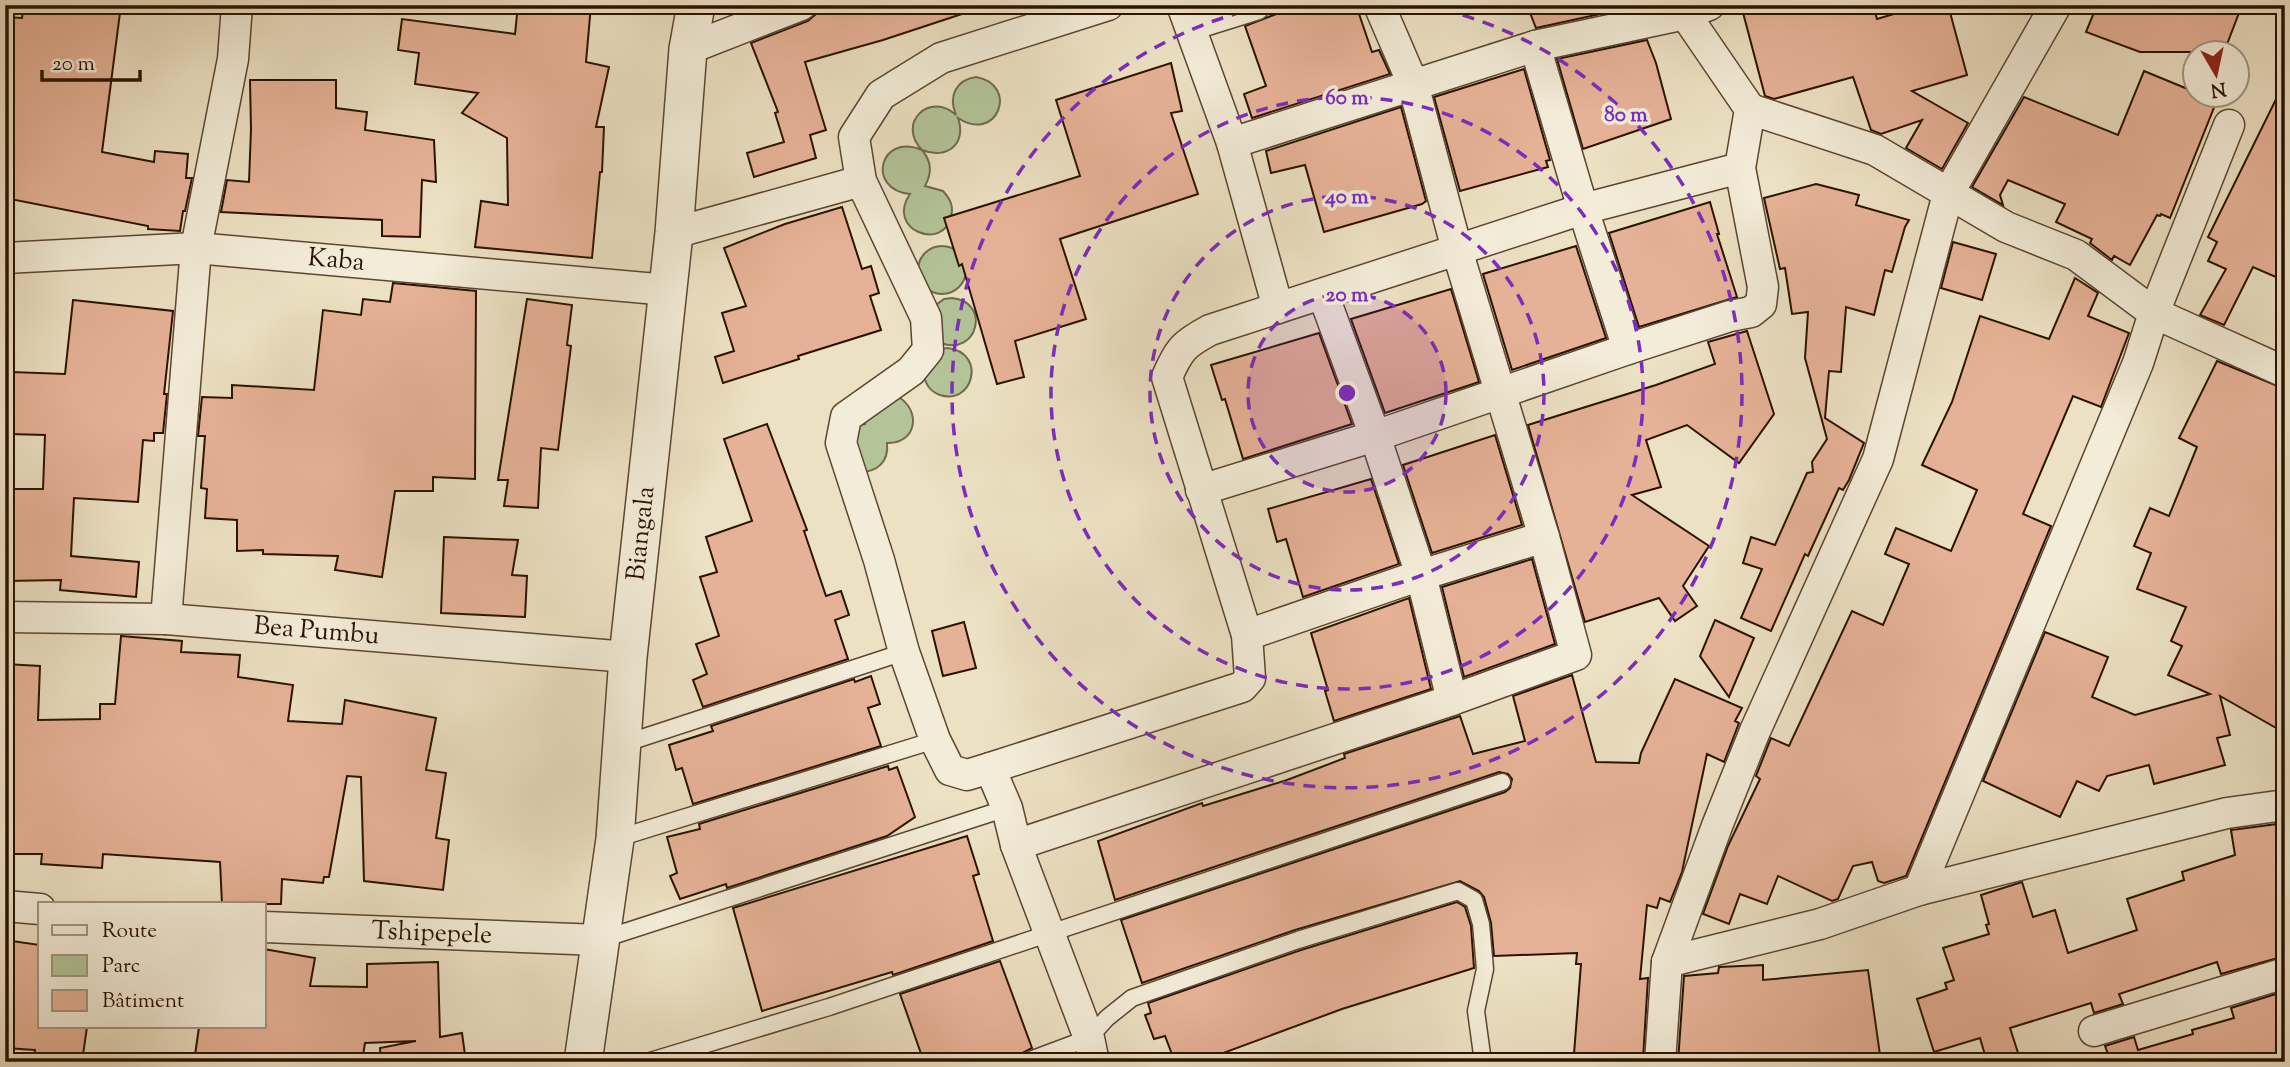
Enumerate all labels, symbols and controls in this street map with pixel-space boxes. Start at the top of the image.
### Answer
scale bar [42,38,140,82]
north arrow [2182,38,2252,108]
text: 20 m [52,50,95,80]
text: N [2209,74,2228,103]
text: 60 m [1325,84,1369,114]
text: 80 m [1604,101,1648,131]
text: 40 m [1324,183,1369,213]
street label: Kaba [306,240,366,281]
text: 20 m [1326,281,1369,311]
centre of rings [1335,381,1359,405]
street label: Biangala [618,484,665,583]
street label: Bea Pumbu [252,608,381,655]
legend [38,902,266,1028]
street label: Tshipepele [371,913,493,954]
text: Route [102,917,157,947]
text: Parc [102,952,140,982]
text: Bâtiment [102,987,184,1017]

